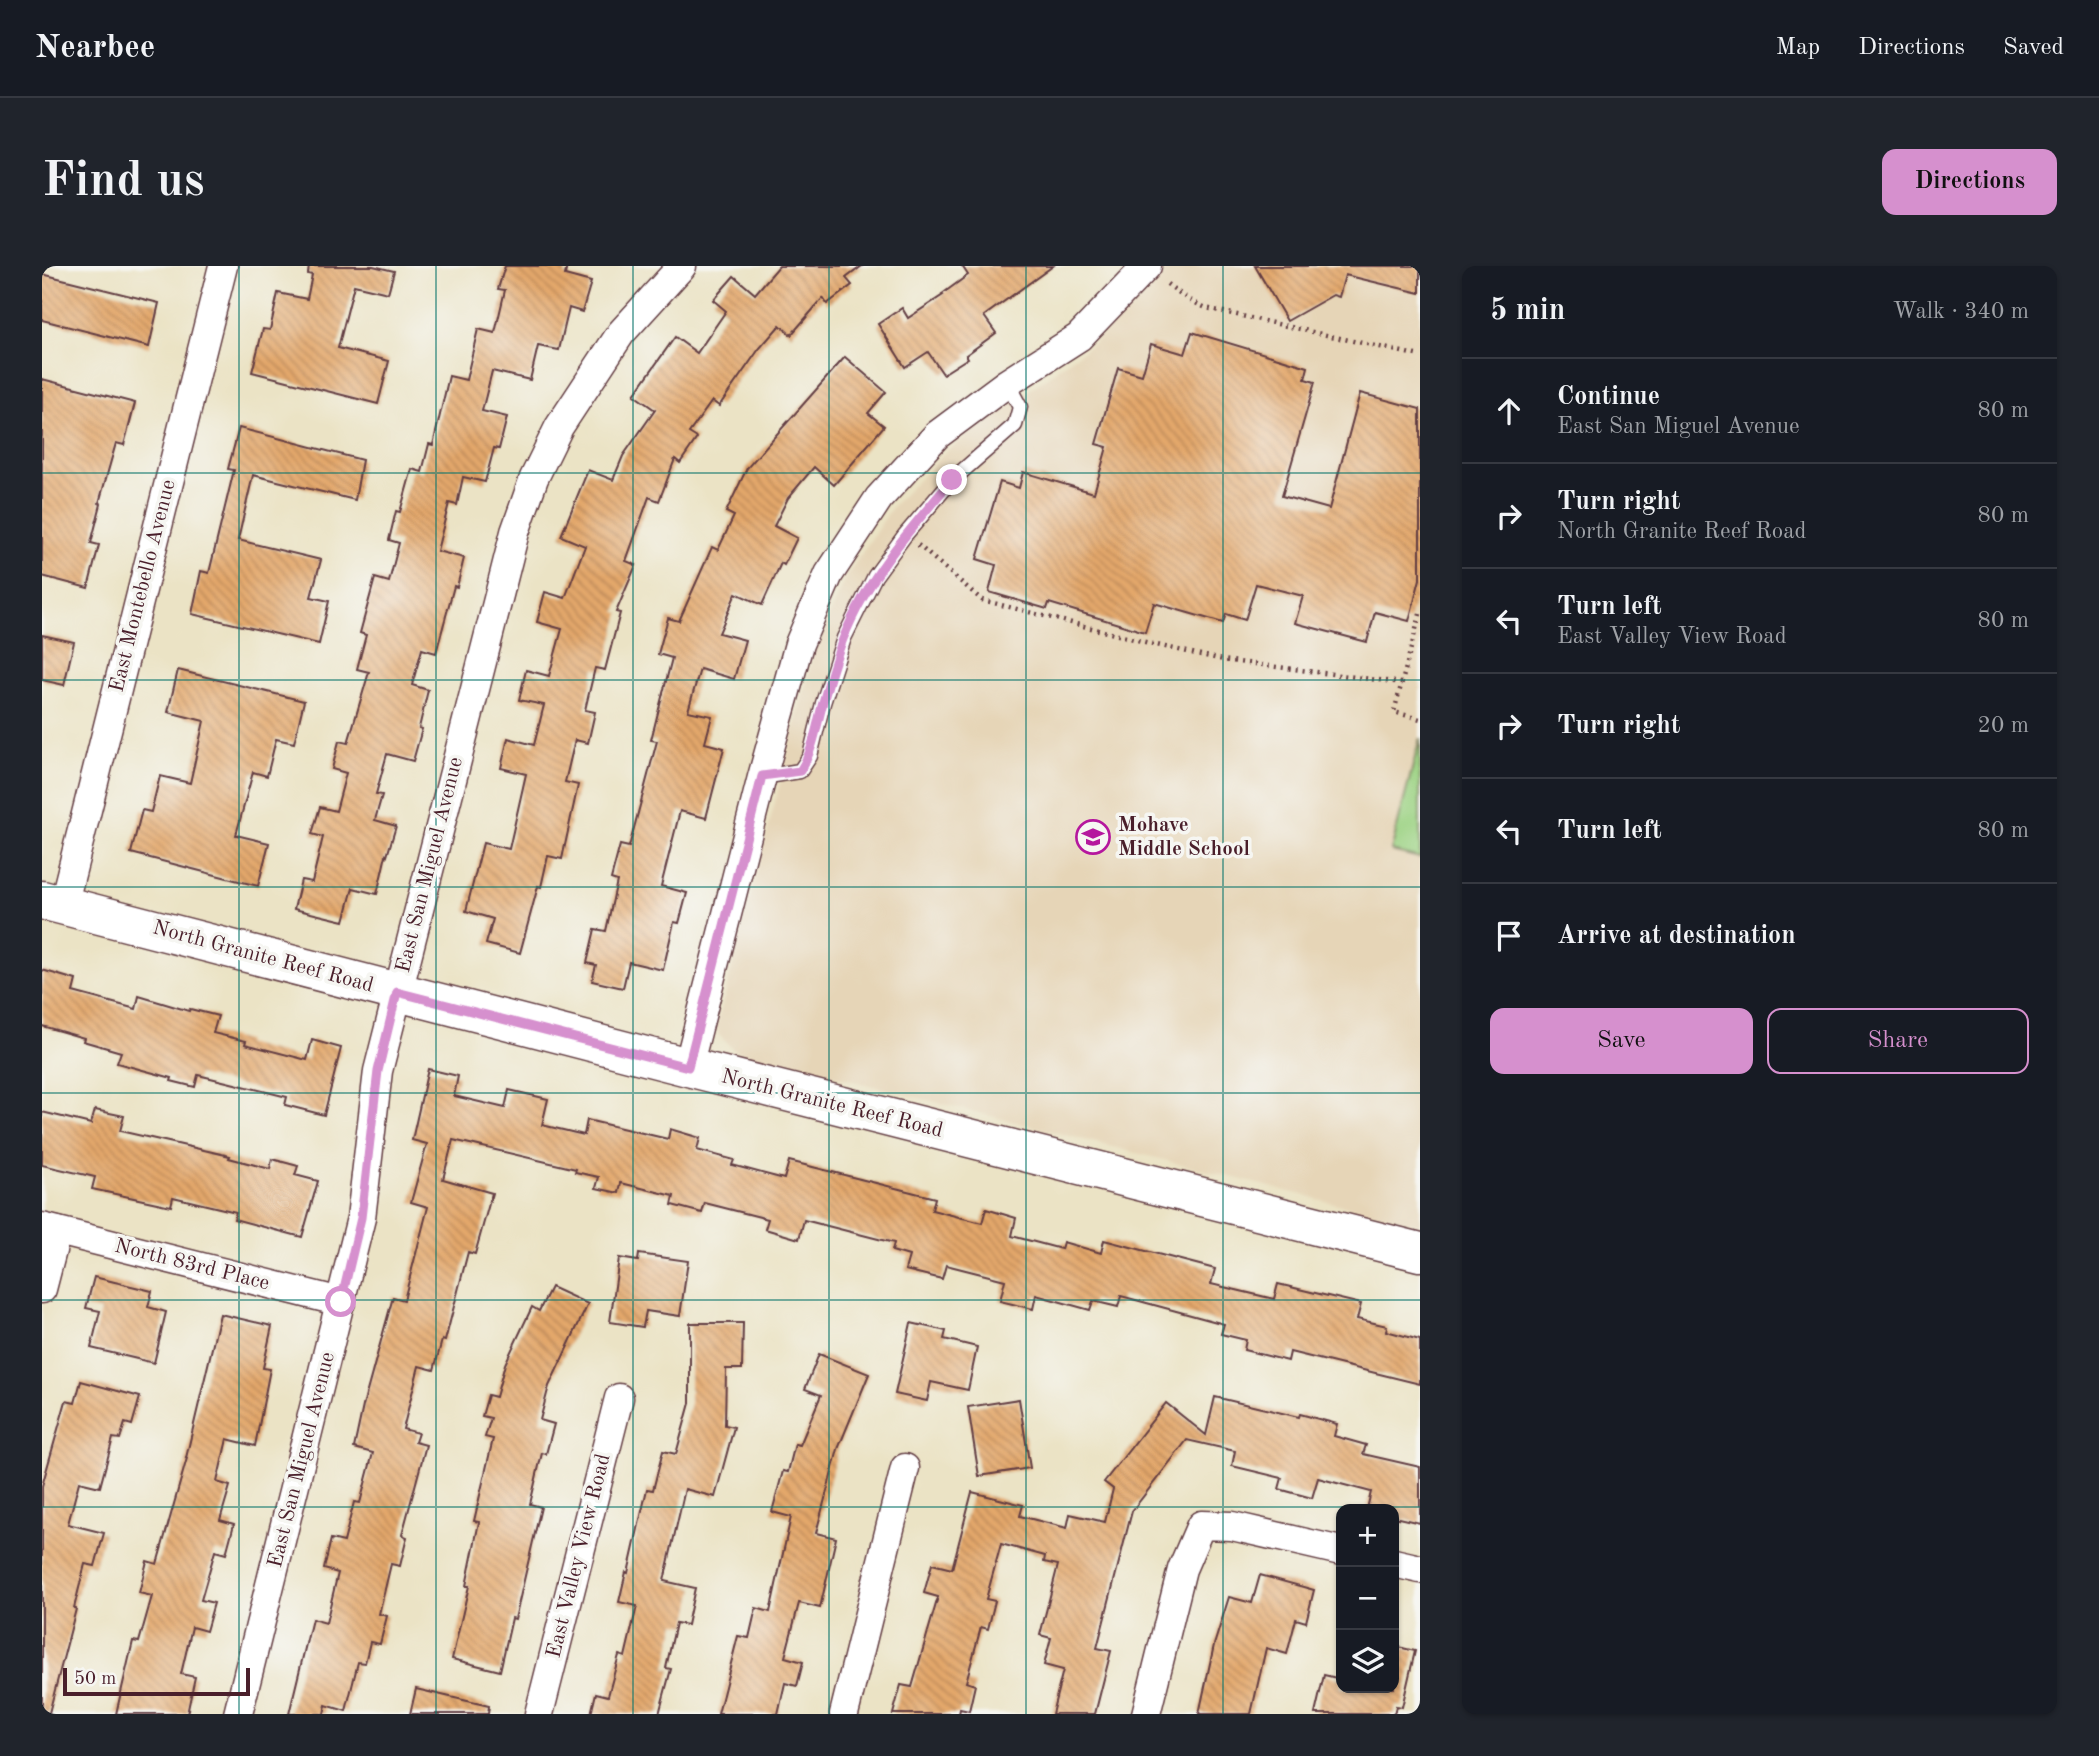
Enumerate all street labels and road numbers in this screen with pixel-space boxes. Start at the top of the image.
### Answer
street label: East Montebello Avenue [106,478,180,694]
street label: East San Miguel Avenue [393,755,467,975]
street label: North Granite Reef Road [150,917,376,997]
street label: North Granite Reef Road [719,1066,945,1142]
street label: North 83rd Place [112,1236,272,1294]
street label: East San Miguel Avenue [265,1350,339,1570]
street label: East Valley View Road [543,1452,615,1660]

